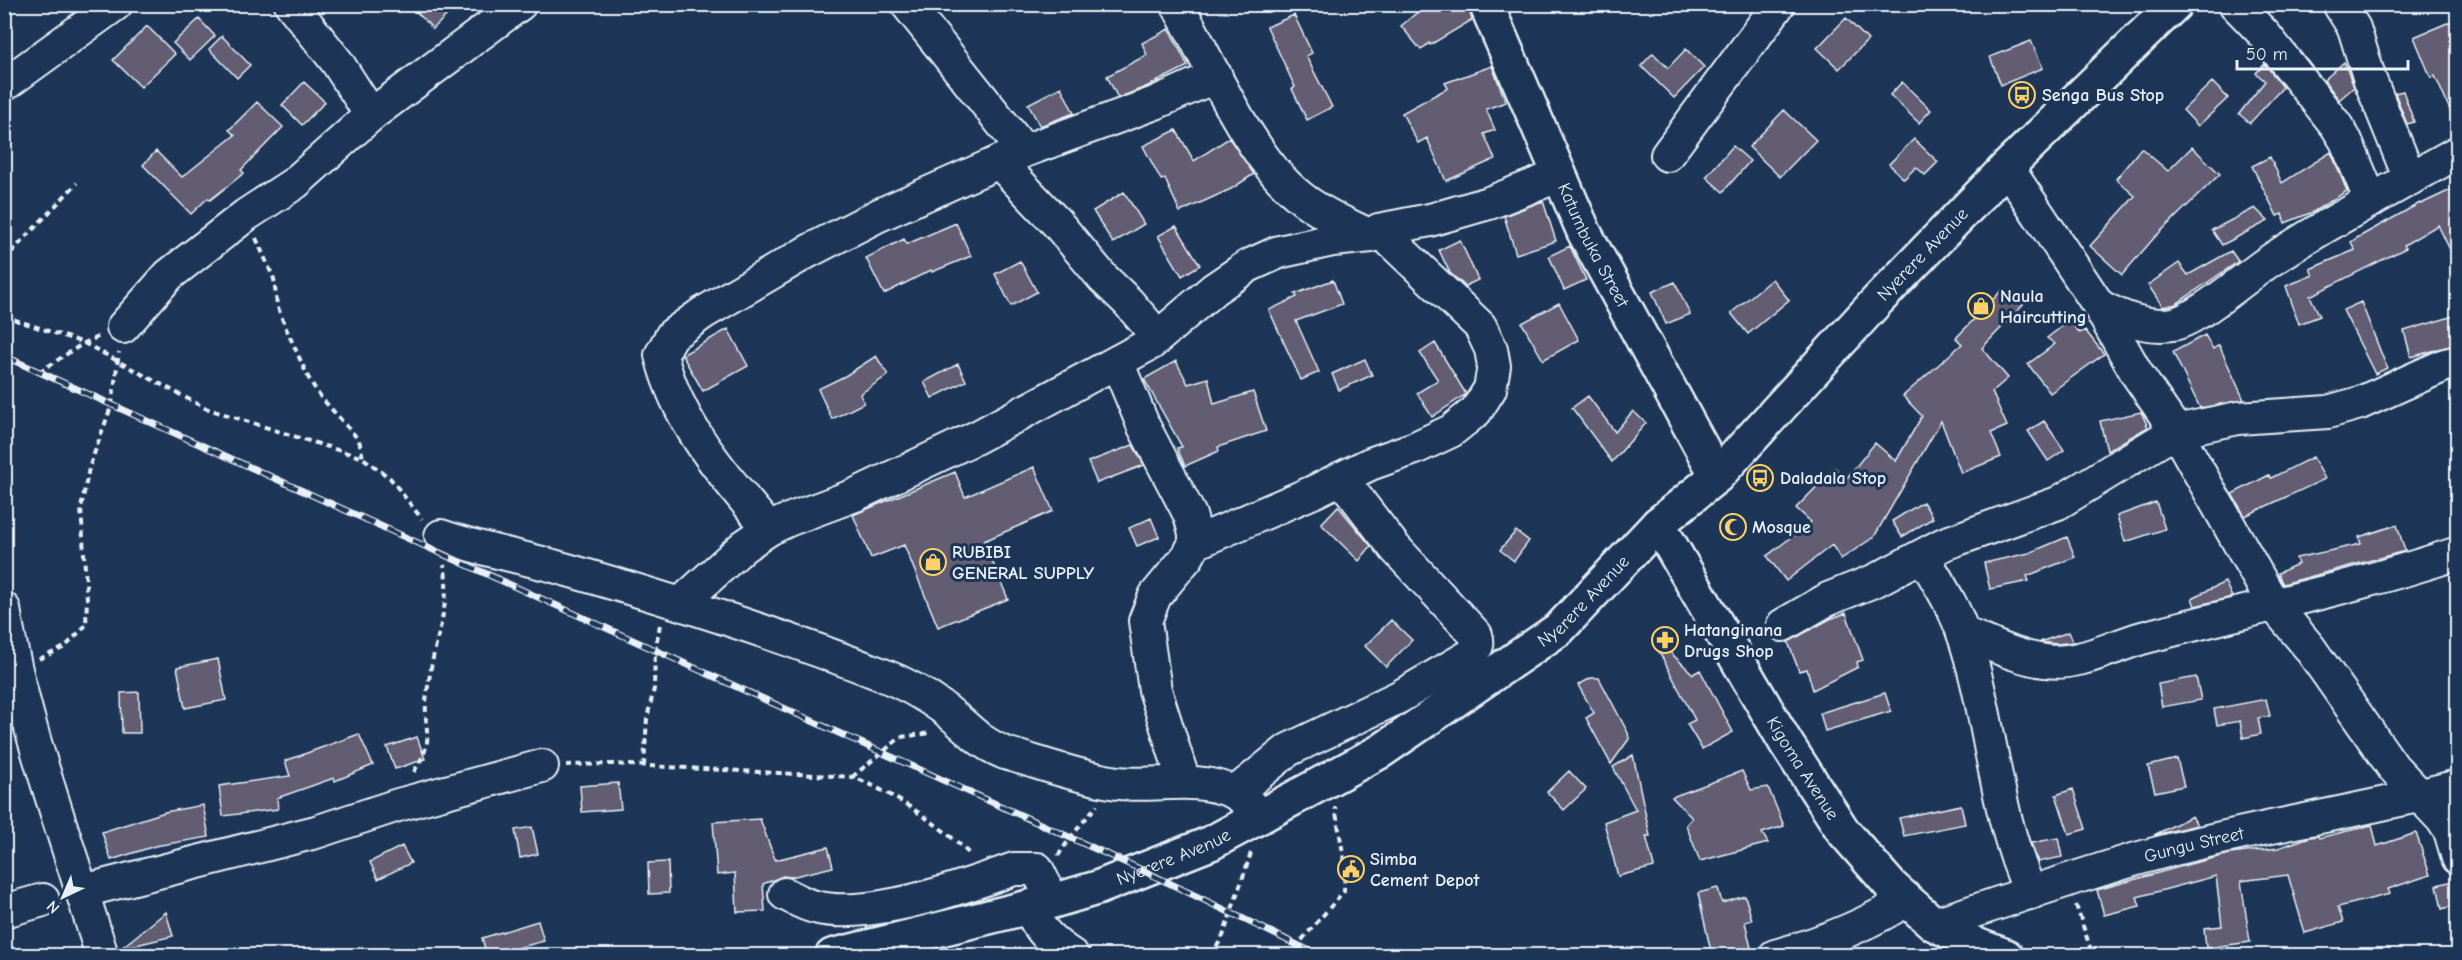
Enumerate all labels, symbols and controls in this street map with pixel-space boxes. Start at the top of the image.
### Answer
scale bar [2237,33,2408,71]
text: 50 m [2246,44,2288,65]
bus stop icon: Senga Bus Stop [2007,80,2037,110]
place label: Senga Bus Stop [2042,85,2164,106]
street label: Katumbuka Street [1554,180,1634,311]
street label: Nyerere Avenue [1873,203,1972,305]
place label: Naula Haircutting [2000,286,2087,328]
shop icon: Naula Haircutting [1966,291,1996,321]
bus stop icon: Daladala Stop [1745,463,1775,493]
place label: Daladala Stop [1780,468,1886,489]
mosque icon: Mosque [1718,512,1748,542]
place label: Mosque [1752,517,1811,538]
place label: RUBIBI GENERAL SUPPLY [952,542,1094,584]
shop icon: RUBIBI GENERAL SUPPLY [918,547,948,577]
street label: Nyerere Avenue [1533,551,1633,651]
place label: Hatanginana Drugs Shop [1684,620,1782,662]
pharmacy icon: Hatanginana Drugs Shop [1650,625,1680,655]
street label: Kigoma Avenue [1762,713,1843,824]
street label: Gungu Street [2142,822,2247,867]
street label: Nyerere Avenue [1113,824,1234,890]
place label: Simba Cement Depot [1370,849,1481,891]
public building icon: Simba Cement Depot [1336,854,1366,884]
north arrow [33,867,93,927]
text: N [43,897,63,917]

